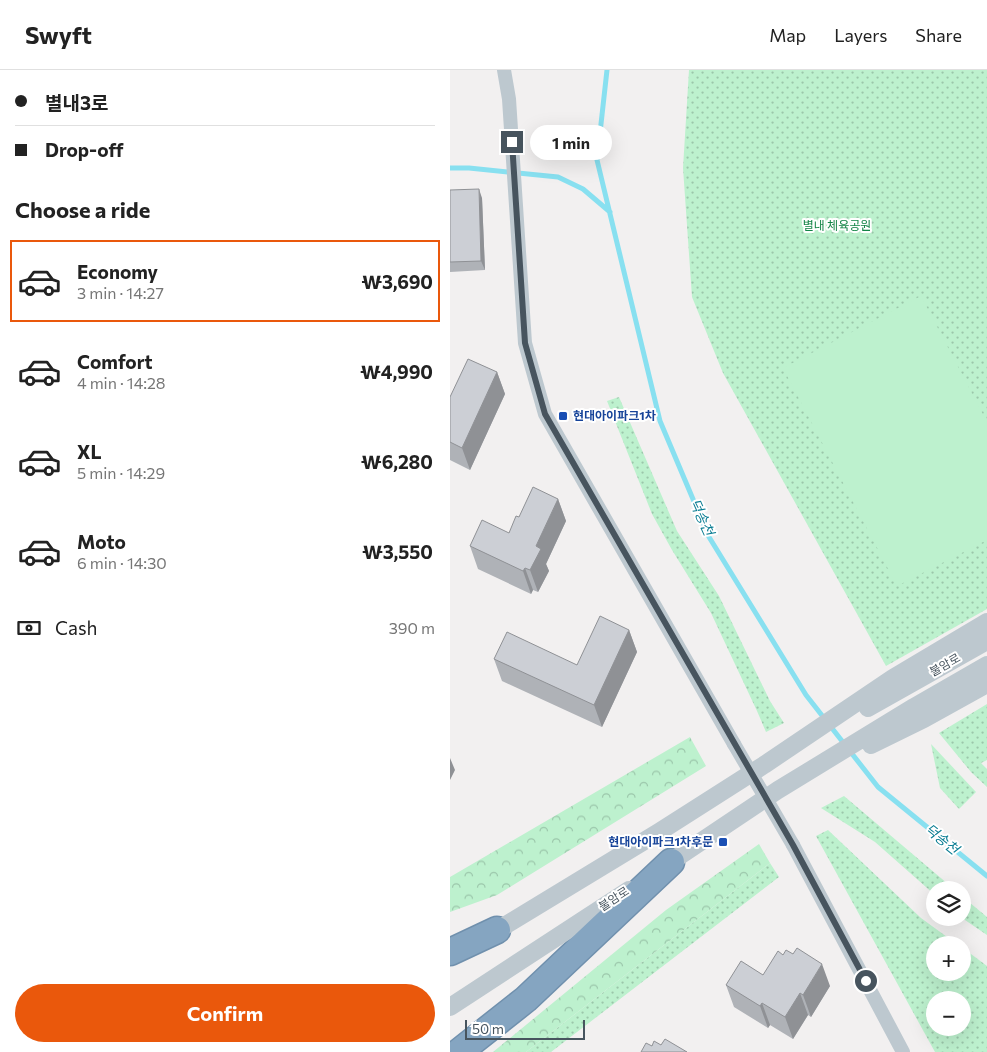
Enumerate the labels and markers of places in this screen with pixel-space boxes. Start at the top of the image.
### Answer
place label: 현대아이파크1차 [573,408,656,422]
marker: 현대아이파크1차 [557,410,569,422]
place label: 현대아이파크1차후문 [608,834,713,848]
marker: 현대아이파크1차후문 [717,836,729,848]

